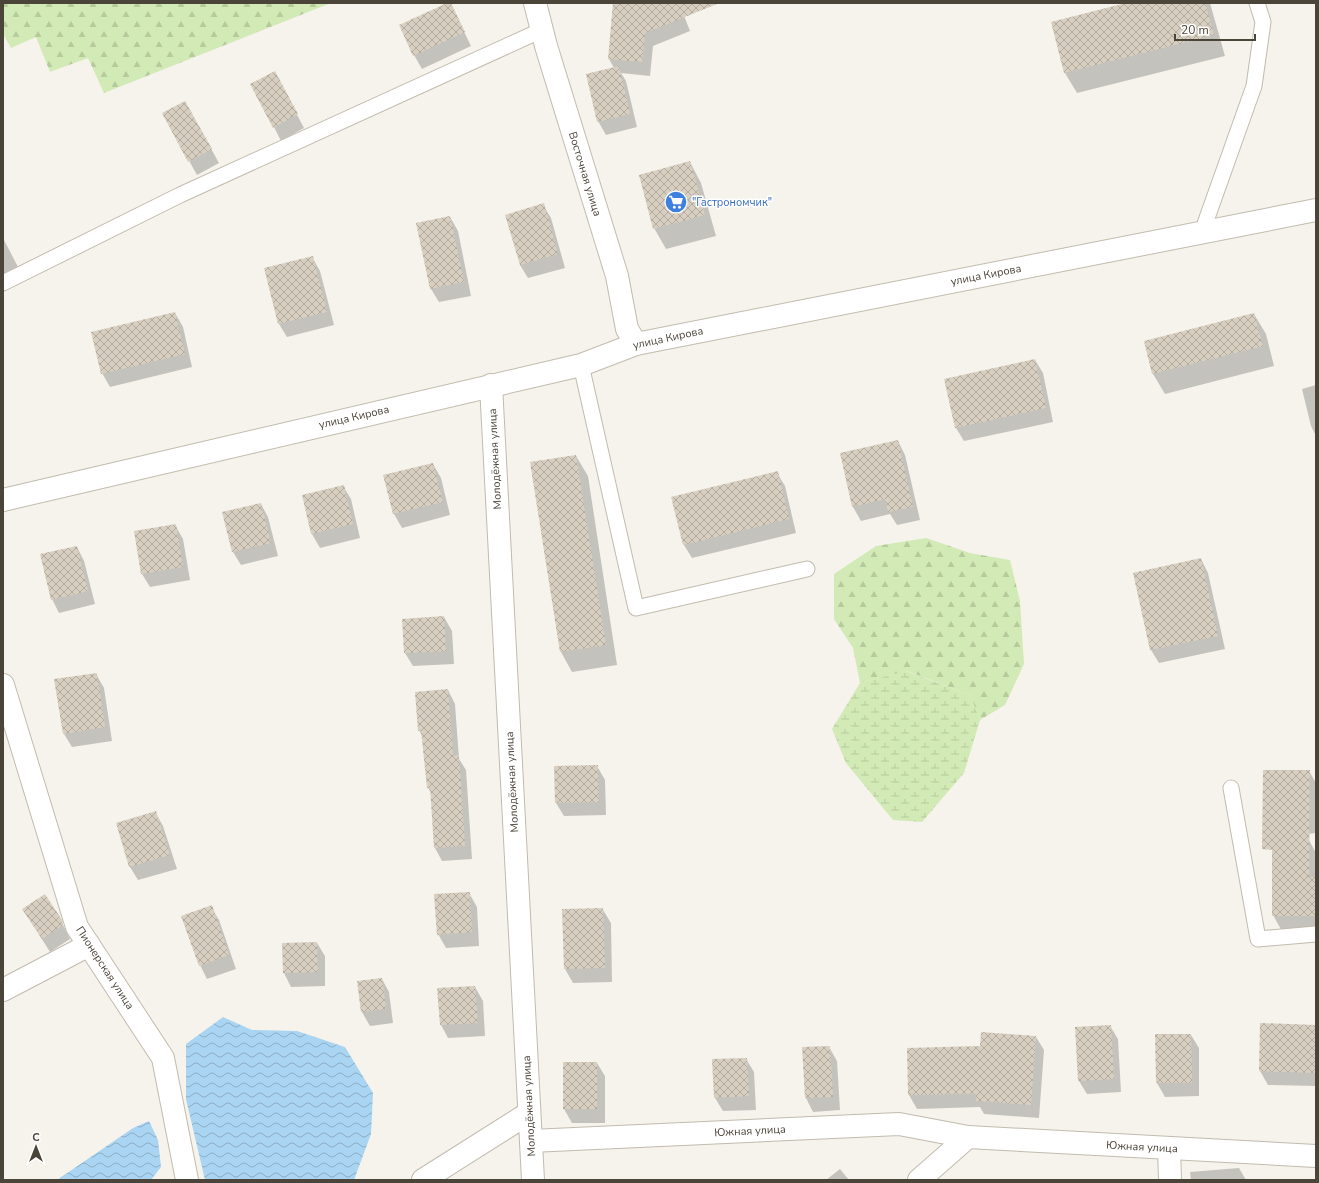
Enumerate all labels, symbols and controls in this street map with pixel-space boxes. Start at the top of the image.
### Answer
scale bar [1175,16,1255,42]
text: 20 m [1181,22,1209,38]
street label: Восточная улица [565,130,605,218]
supermarket icon: "Гастрономчик" [663,189,689,215]
place label: "Гастрономчик" [692,195,772,210]
street label: улица Кирова [949,261,1023,289]
street label: улица Кирова [631,323,705,353]
street label: улица Кирова [317,402,391,432]
street label: Молодёжная улица [485,408,505,510]
street label: Молодёжная улица [502,731,522,833]
street label: Пионерская улица [72,924,138,1013]
street label: Молодёжная улица [519,1055,539,1157]
street label: Южная улица [714,1122,786,1140]
north arrow [16,1127,56,1167]
text: С [32,1130,40,1145]
street label: Южная улица [1106,1138,1178,1156]

